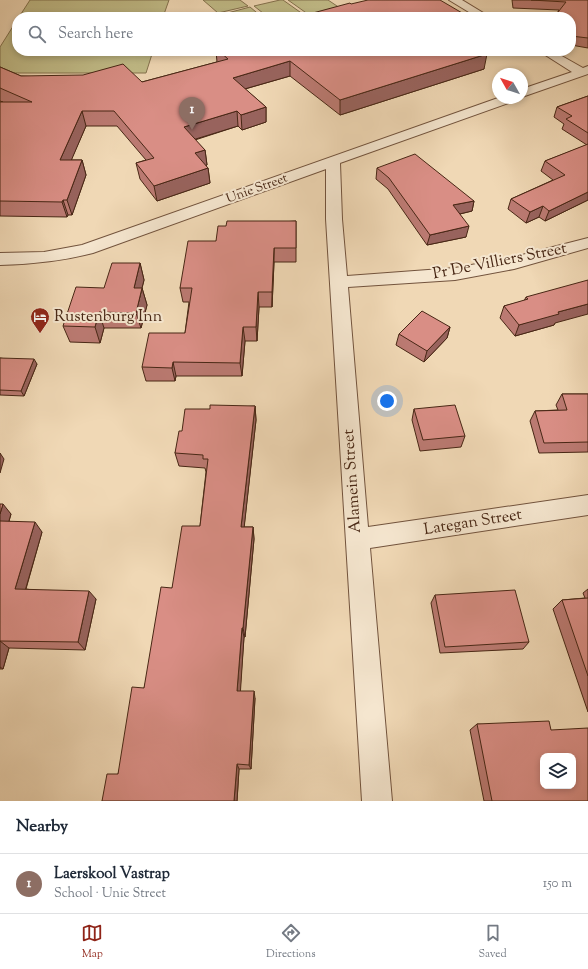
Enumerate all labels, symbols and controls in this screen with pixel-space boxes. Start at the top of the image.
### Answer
search box [12,12,576,56]
icon: search [26,23,48,45]
text: Search here [58,24,133,45]
north arrow [492,68,528,104]
pin: 1 [179,97,205,130]
street label: Unie Street [224,169,291,208]
street label: Pr De Villiers Street [431,238,570,286]
hotel icon: Rustenburg Inn [29,306,51,334]
place label: Rustenburg Inn [54,306,163,329]
your location [377,391,397,411]
street label: Alamein Street [338,428,368,534]
street label: Lategan Street [422,504,524,542]
map controls [540,753,576,789]
button: layers [540,753,576,789]
text: Nearby [16,815,68,839]
text: Laerskool Vastrap [54,864,170,885]
text: 1 [27,875,31,893]
text: 150 m [543,875,572,893]
text: School · Unie Street [54,885,166,903]
tab: Map [81,922,103,962]
tab: Directions [266,922,316,962]
tab: Saved [478,922,507,962]

